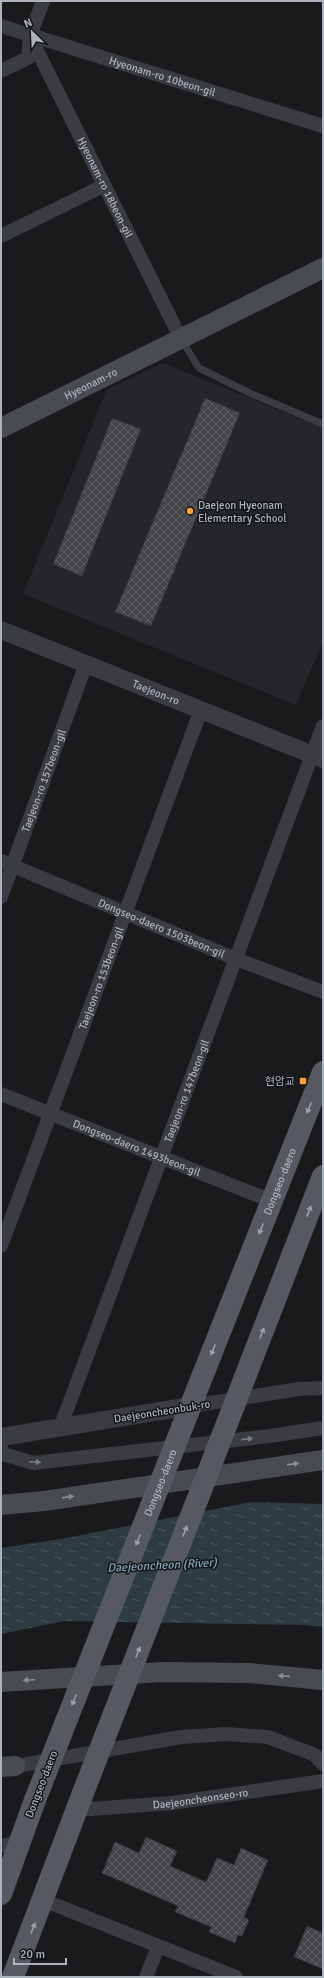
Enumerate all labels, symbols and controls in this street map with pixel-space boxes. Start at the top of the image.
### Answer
north arrow [12,12,52,52]
text: N [22,16,34,31]
street label: Hyeonam-ro 10beon-gil [107,54,217,99]
street label: Hyeonam-ro 18beon-gil [74,135,135,240]
street label: Hyeonam-ro [62,365,120,403]
place label: Daejeon Hyeonam Elementary School [198,499,286,525]
marker: Daejeon Hyeonam Elementary School [185,506,195,516]
street label: Taejeon-ro [130,677,181,708]
street label: Taejeon-ro 157beon-gil [19,727,69,834]
street label: Dongseo-daero 1503beon-gil [96,896,227,961]
street label: Taejeon-ro 153beon-gil [76,925,127,1031]
street label: Taejeon-ro 147beon-gil [162,1038,212,1144]
place label: 현암교 [265,1075,295,1088]
marker: 현암교 [298,1076,308,1086]
one-way arrow [305,1103,311,1115]
street label: Dongseo-daero 1493beon-gil [71,1117,202,1179]
street label: Dongseo-daero [261,1146,299,1217]
one-way arrow [307,1205,313,1217]
one-way arrow [257,1223,263,1235]
one-way arrow [260,1326,266,1338]
one-way arrow [209,1344,215,1356]
street label: Daejeoncheonbuk-ro [113,1397,211,1426]
one-way arrow [241,1436,253,1442]
street label: Dongseo-daero [142,1447,180,1518]
one-way arrow [29,1459,42,1465]
one-way arrow [287,1461,299,1467]
one-way arrow [61,1494,74,1500]
one-way arrow [183,1524,189,1536]
one-way arrow [134,1534,140,1546]
water label: Daejeoncheon (River) [107,1555,218,1576]
one-way arrow [135,1645,141,1657]
one-way arrow [278,1673,290,1679]
one-way arrow [23,1676,35,1683]
one-way arrow [71,1694,77,1706]
street label: Dongseo-daero [23,1748,60,1820]
street label: Daejeoncheonseo-ro [152,1786,249,1811]
one-way arrow [30,1921,36,1933]
scale bar [14,1940,66,1966]
text: 20 m [20,1947,45,1962]

